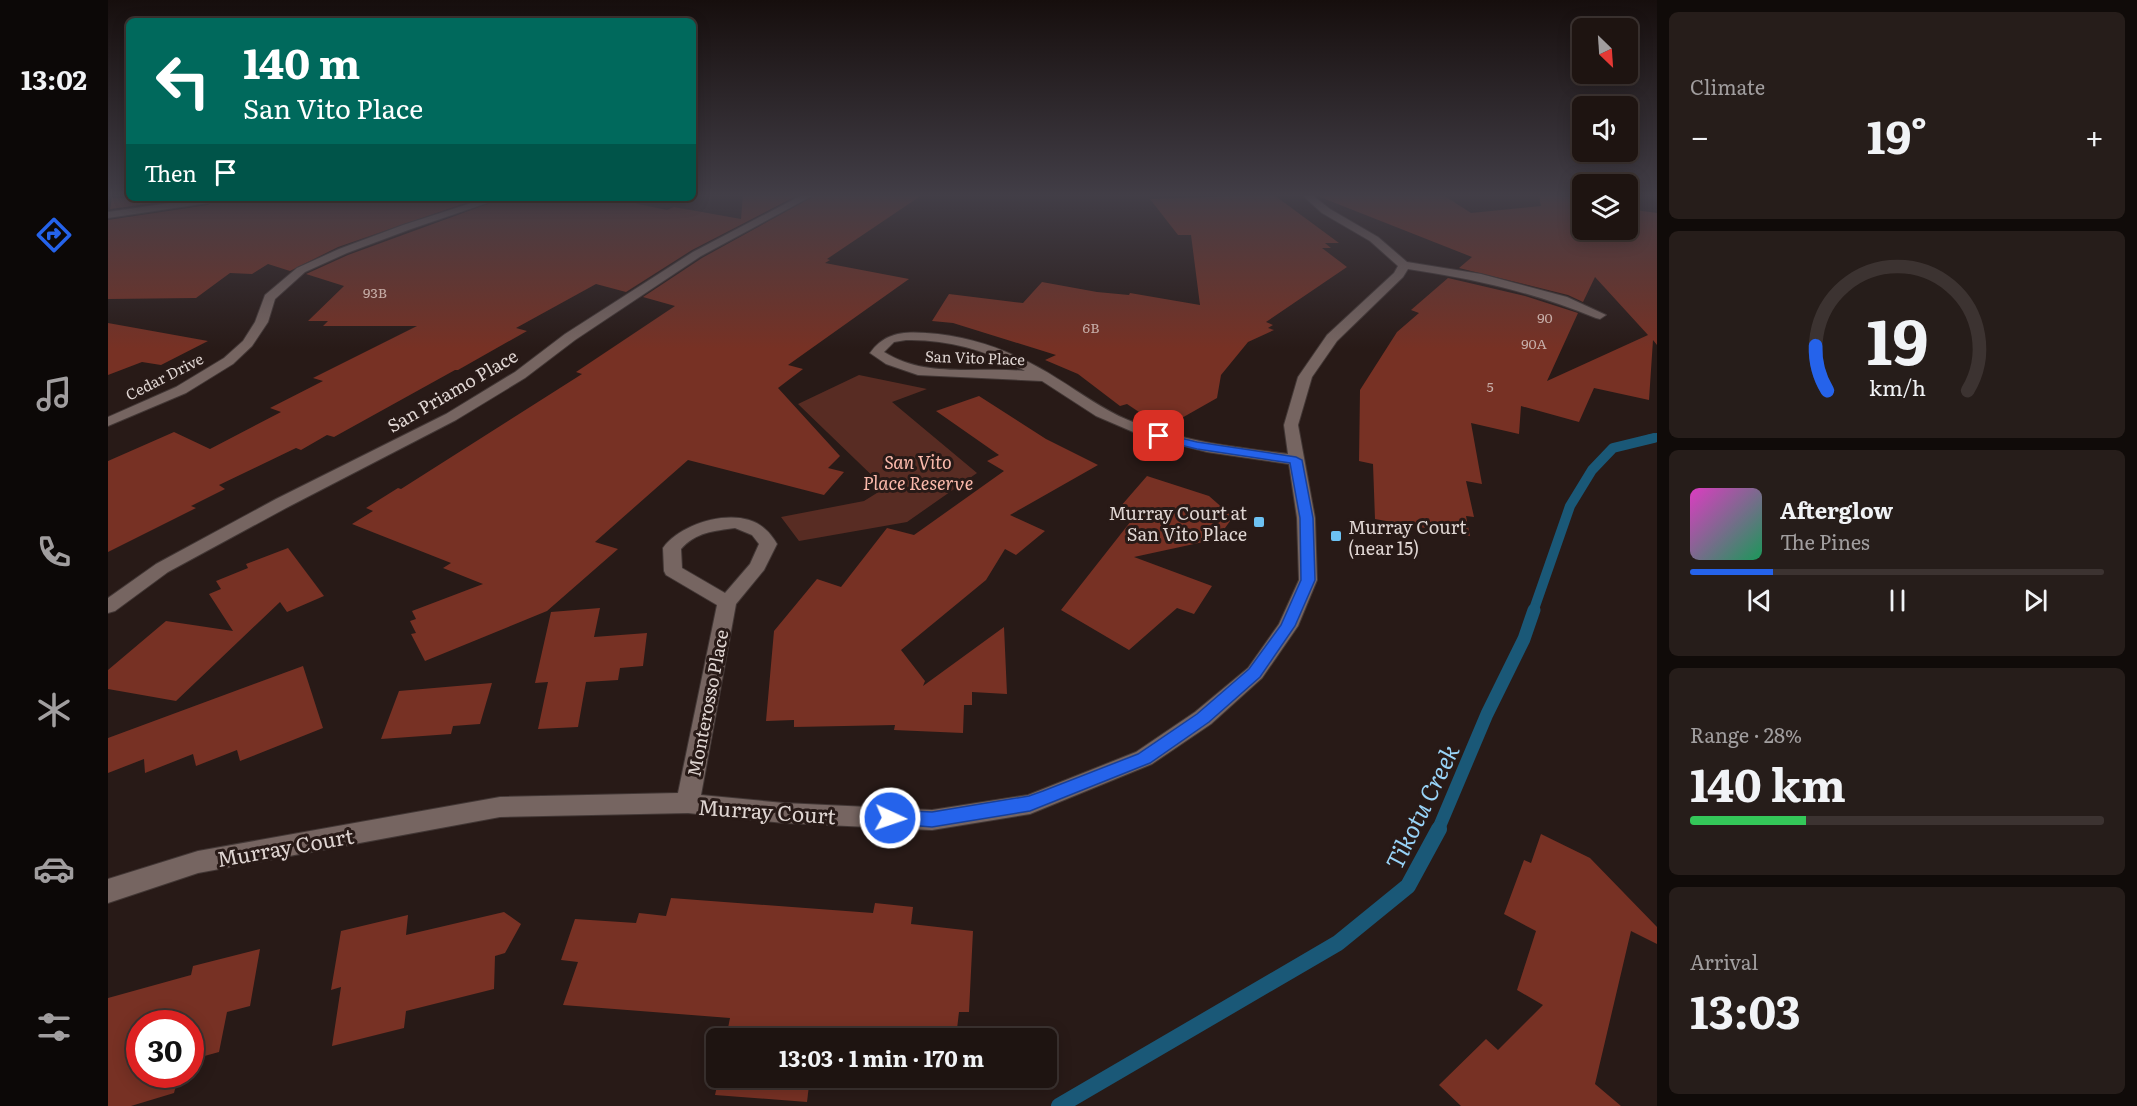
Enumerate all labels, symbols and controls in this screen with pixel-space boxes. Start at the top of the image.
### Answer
north arrow [1572,18,1638,84]
map controls [1572,18,1638,240]
text: 140 m [243,30,360,92]
icon: left [144,42,222,120]
text: 13:02 [21,58,87,98]
text: Climate [1690,71,1765,101]
text: San Vito Place [243,87,423,127]
button: sound [1572,96,1638,162]
text: 19° [1867,101,1927,168]
text: − [1690,110,1709,159]
text: + [2085,110,2104,159]
text: Then [144,156,197,189]
icon: arrive [209,156,242,189]
button: layers [1572,174,1638,240]
icon: directions [33,214,75,256]
house number: 93B [363,282,387,302]
text: 19 [1866,292,1928,384]
house number: 90 [1537,307,1553,327]
house number: 6B [1083,317,1099,337]
house number: 90A [1521,333,1548,353]
street label: San Priamo Place [382,342,522,438]
street label: San Vito Place [925,344,1026,370]
street label: Cedar Drive [121,346,207,406]
text: km/h [1868,372,1926,404]
icon: music [33,373,75,415]
house number: 5 [1486,376,1494,396]
pin [1133,410,1184,461]
icon: arrive [1142,419,1175,452]
park label: San Vito Place Reserve [863,448,973,496]
text: Afterglow [1780,493,1893,526]
place label: Murray Court at San Vito Place [1108,499,1248,547]
place label: Murray Court (near 15) [1348,513,1467,561]
marker: Murray Court at San Vito Place [1252,515,1266,529]
text: The Pines [1780,526,1870,556]
marker: Murray Court (near 15) [1329,529,1343,543]
icon: phone [33,531,75,573]
icon: previous [1743,584,1776,617]
icon: pause [1881,584,1914,617]
icon: next [2019,584,2052,617]
street label: Monterosso Place [679,627,735,779]
icon: climate [33,689,75,731]
text: Range · 28% [1690,719,1802,749]
water label: Tikotu Creek [1376,737,1467,874]
text: 140 km [1690,749,1846,816]
position arrow [858,786,922,850]
street label: Murray Court [697,790,838,830]
street label: Murray Court [214,819,356,873]
icon: car [33,848,75,890]
text: Arrival [1690,946,1758,976]
text: 13:03 [1690,976,1801,1043]
icon: filters [33,1006,75,1048]
speed limit sign: 30 [126,1010,204,1088]
text: 13:03 · 1 min · 170 m [779,1041,984,1074]

